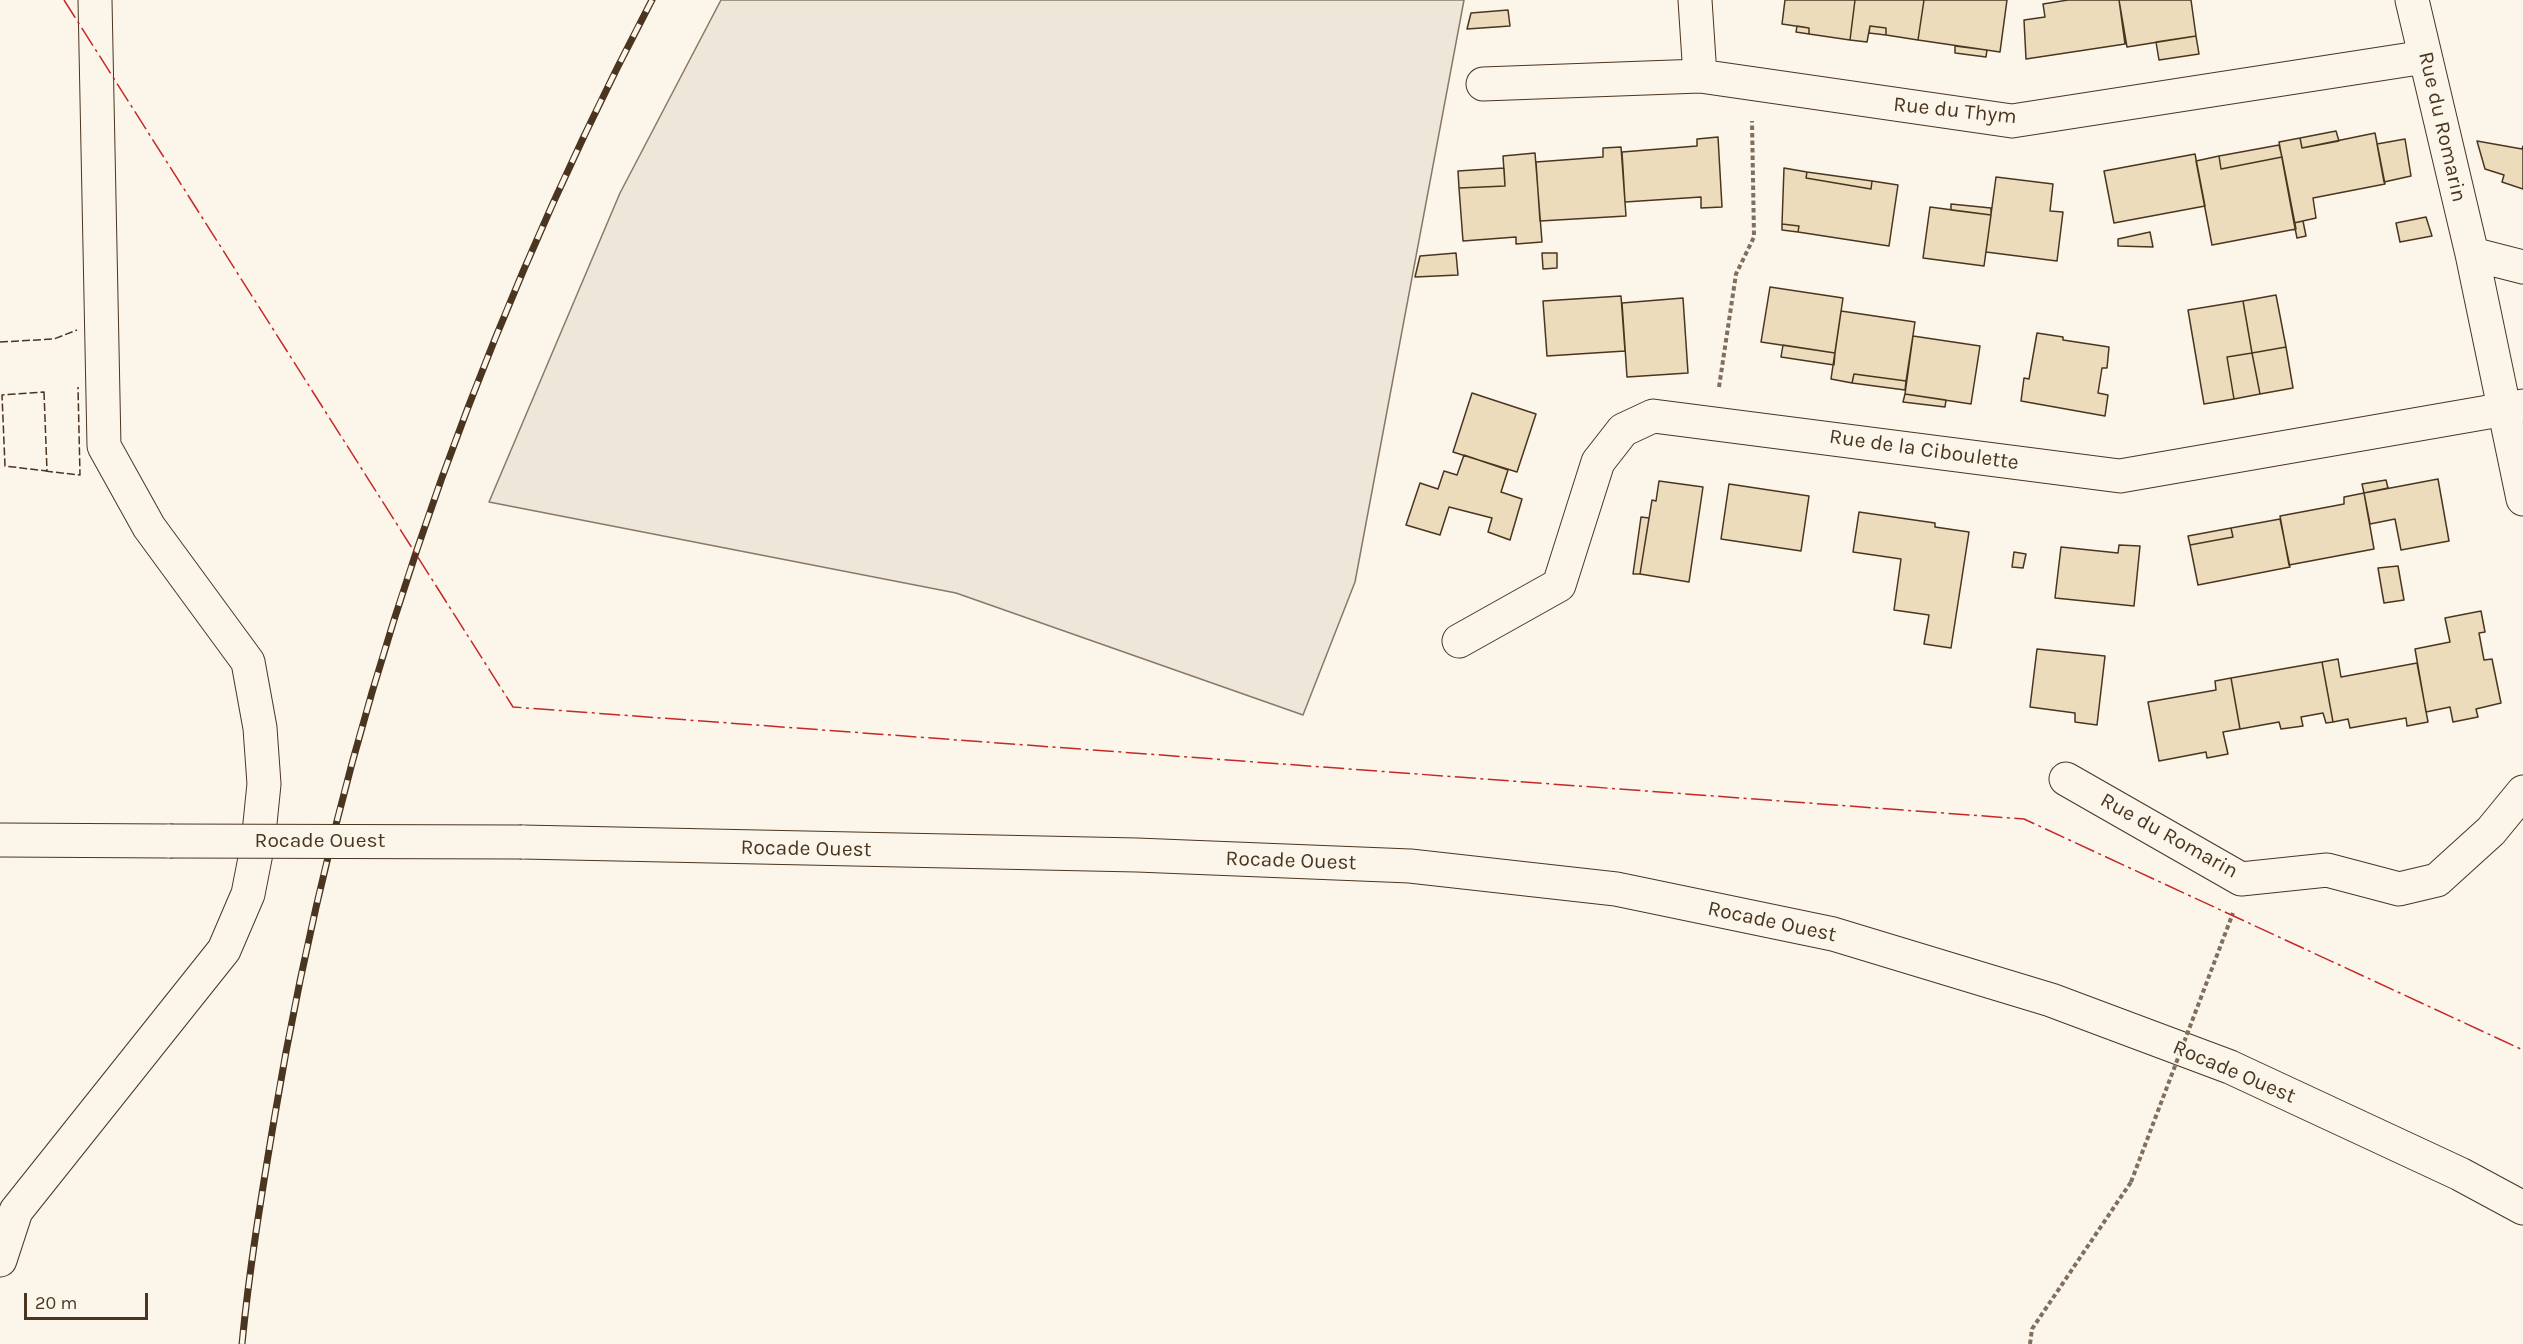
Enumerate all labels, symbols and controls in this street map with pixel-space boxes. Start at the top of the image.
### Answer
street label: Rue du Romarin [2412,49,2472,205]
street label: Rue du Thym [1892,92,2018,130]
street label: Rue de la Ciboulette [1828,424,2020,476]
street label: Rue du Romarin [2096,788,2242,884]
street label: Rocade Ouest [255,828,385,854]
street label: Rocade Ouest [740,835,872,863]
street label: Rocade Ouest [1225,846,1357,876]
street label: Rocade Ouest [1705,896,1839,948]
street label: Rocade Ouest [2169,1035,2299,1109]
scale bar [27,1281,152,1319]
text: 20 m [35,1292,77,1314]

